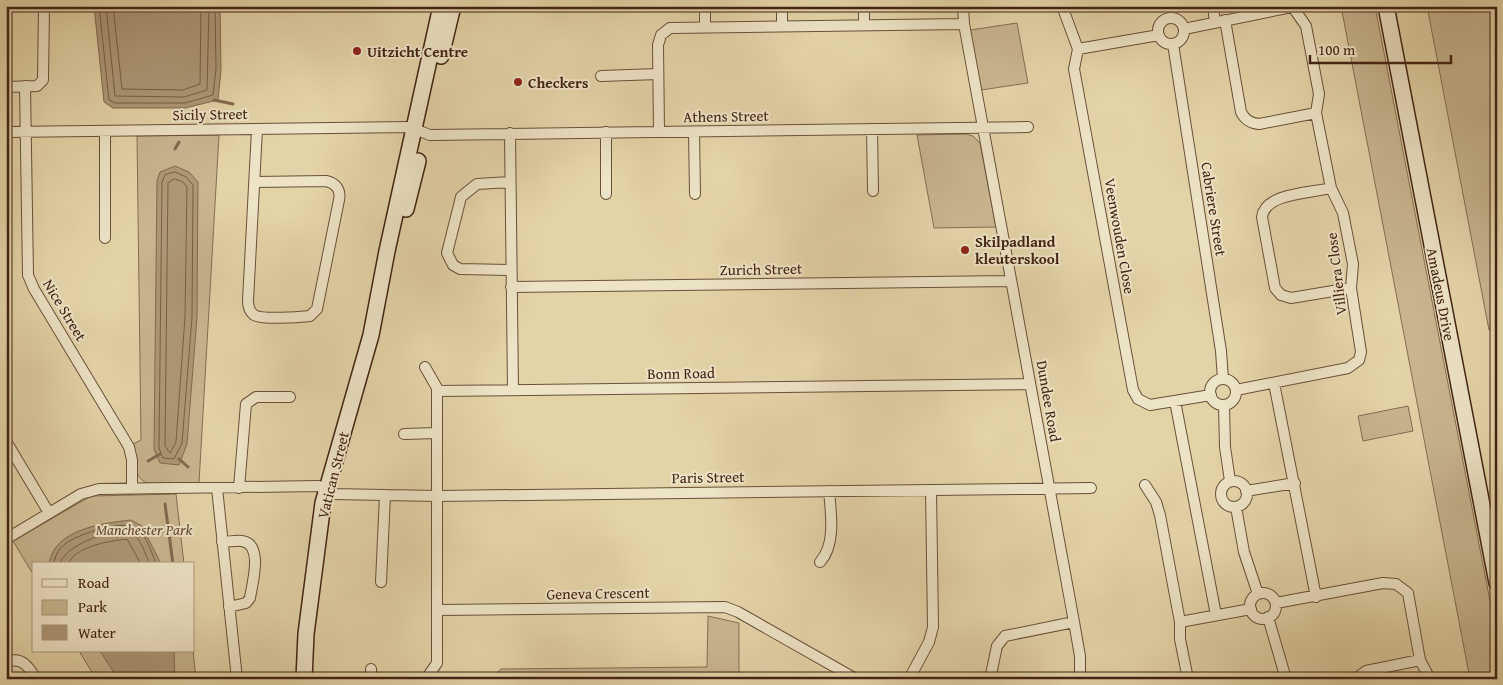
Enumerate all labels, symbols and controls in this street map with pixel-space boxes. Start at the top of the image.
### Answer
scale bar [1310,32,1452,64]
text: 100 m [1318,39,1356,60]
place label: Uitzicht Centre [367,41,468,62]
marker: Uitzicht Centre [351,45,363,57]
place label: Checkers [528,72,588,93]
marker: Checkers [512,76,524,88]
street label: Sicily Street [172,103,249,125]
street label: Athens Street [683,105,770,127]
street label: Cabriere Street [1196,161,1232,258]
street label: Veenwouden Close [1099,176,1141,296]
place label: Skilpadland kleuterskool [975,231,1060,269]
street label: Villiera Close [1321,231,1351,317]
marker: Skilpadland kleuterskool [959,244,971,256]
street label: Amadeus Drive [1422,246,1460,342]
street label: Zurich Street [720,258,803,280]
street label: Nice Street [38,275,92,346]
street label: Dundee Road [1032,359,1066,443]
street label: Bonn Road [647,362,715,384]
street label: Vatican Street [312,429,354,521]
street label: Paris Street [671,466,745,488]
park label: Manchester Park [96,519,192,540]
legend [32,562,195,652]
text: Road [78,572,109,593]
street label: Geneva Crescent [546,582,651,604]
text: Park [78,596,107,617]
text: Water [78,622,116,643]

